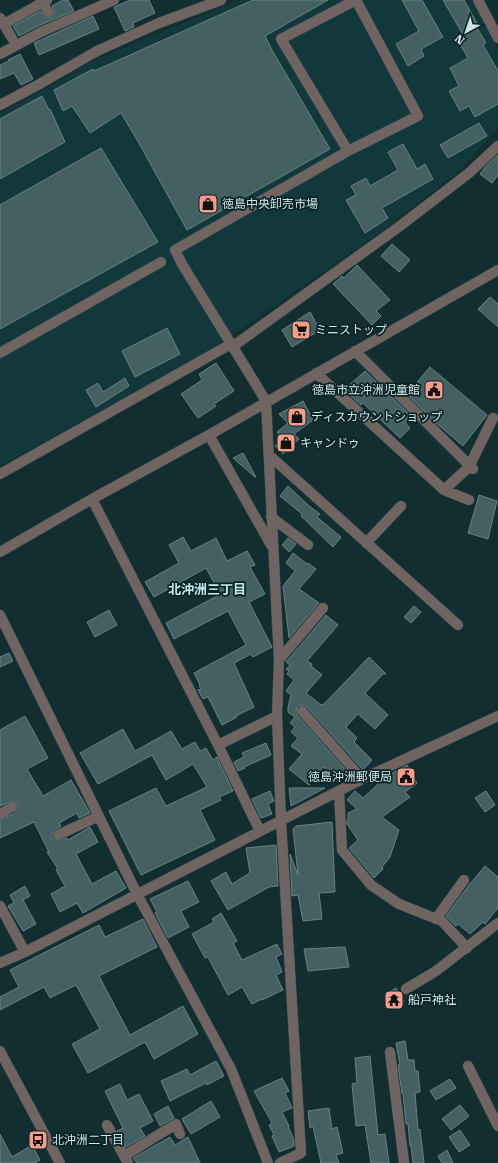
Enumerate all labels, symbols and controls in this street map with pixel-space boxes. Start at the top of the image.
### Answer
north arrow [446,12,486,52]
text: N [452,31,467,47]
shop icon: 徳島中央卸売市場 [197,193,219,215]
place label: 徳島中央卸売市場 [222,197,318,211]
supermarket icon: ミニストップ [290,319,312,341]
place label: ミニストップ [315,323,387,337]
public building icon: 徳島市立沖洲児童館 [423,379,445,401]
place label: 徳島市立沖洲児童館 [312,383,420,397]
shop icon: ディスカウントショップ [286,406,308,428]
place label: ディスカウントショップ [311,410,442,424]
shop icon: キャンドゥ [275,432,297,454]
place label: キャンドゥ [300,436,360,450]
district label: 北沖洲三丁目 [168,582,246,597]
public building icon: 徳島沖洲郵便局 [395,766,417,788]
place label: 徳島沖洲郵便局 [308,770,392,784]
temple icon: 船戸神社 [383,989,405,1011]
place label: 船戸神社 [408,993,456,1007]
bus stop icon: 北沖洲二丁目 [27,1129,49,1151]
place label: 北沖洲二丁目 [52,1133,124,1147]

